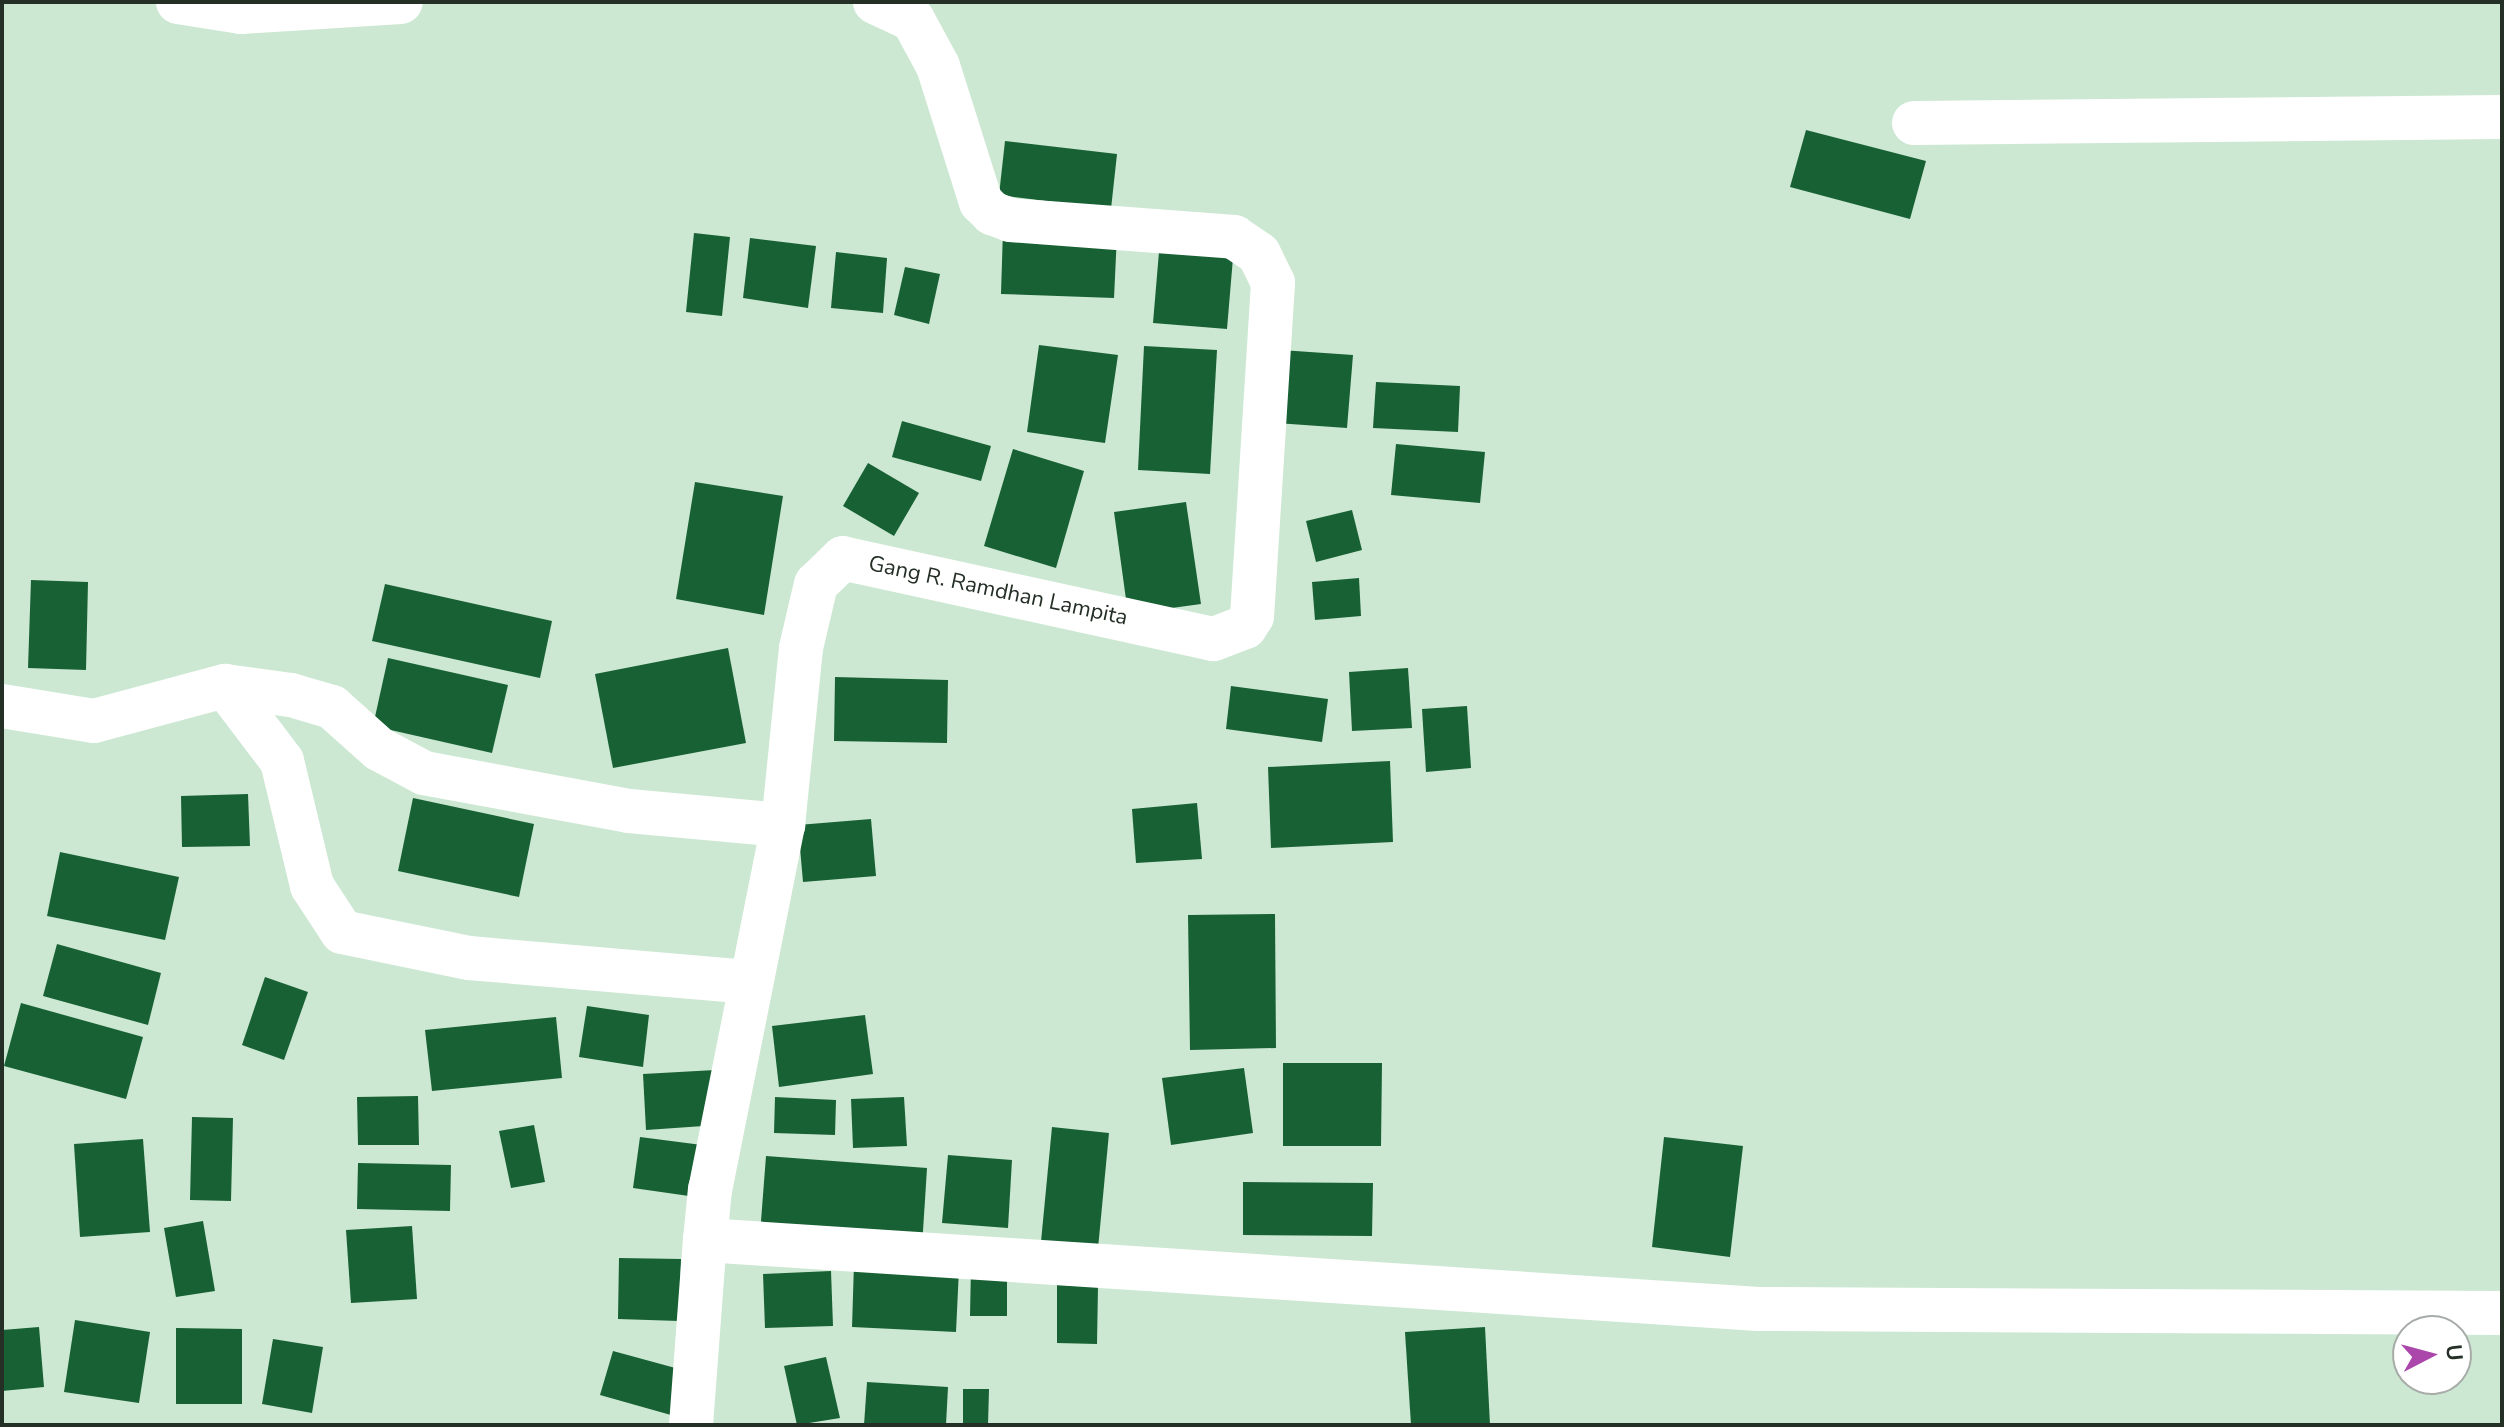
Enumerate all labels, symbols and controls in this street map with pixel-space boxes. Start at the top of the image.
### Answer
street label: Gang R. Ramdhan Lampita [866,551,1130,631]
north arrow [2392,1315,2472,1395]
text: U [2438,1343,2470,1362]

